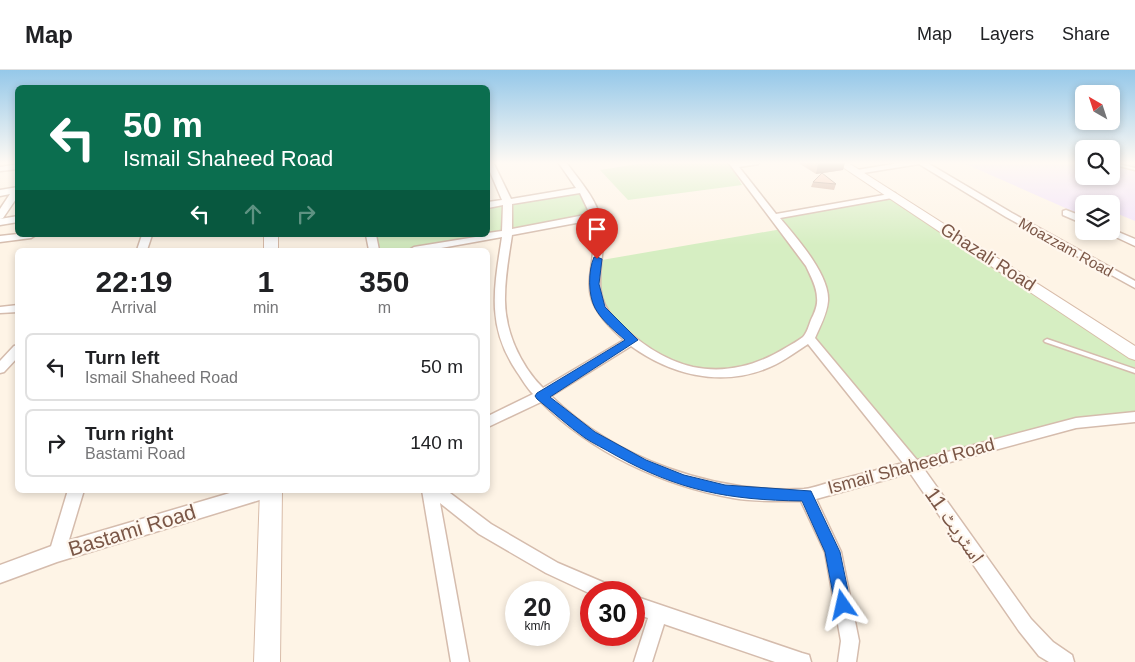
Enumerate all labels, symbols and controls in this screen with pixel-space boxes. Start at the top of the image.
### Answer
text: Map [25,21,73,48]
text: Map [917,24,952,44]
text: Layers [980,24,1034,44]
text: Share [1062,24,1110,44]
north arrow [1075,85,1120,130]
map controls [1075,85,1120,240]
icon: left [40,105,105,170]
text: 50 m [123,105,203,144]
button: search [1075,140,1120,185]
text: Ismail Shaheed Road [123,146,333,171]
button: layers [1075,195,1120,240]
icon: left [186,200,214,228]
icon: ahead [239,200,267,228]
icon: right [292,200,320,228]
pin [576,208,618,259]
street label: Moazzam Road [1016,214,1116,280]
icon: arrive [583,215,611,243]
street label: Ghazali Road [937,219,1039,295]
text: 22:19 [96,265,172,298]
text: 1 [257,265,274,298]
text: 350 [359,265,409,298]
text: Arrival [111,299,157,316]
text: min [253,299,279,316]
text: m [378,299,391,316]
text: Turn left [85,347,160,368]
icon: left [42,353,70,381]
text: 50 m [421,356,463,377]
text: Ismail Shaheed Road [85,369,238,386]
text: Turn right [85,423,173,444]
icon: right [42,429,70,457]
text: 140 m [410,432,463,453]
street label: Ismail Shaheed Road [825,434,997,498]
text: Bastami Road [85,445,186,462]
street label: اسٹریٹ 11 [920,483,989,567]
street label: Bastami Road [66,500,198,560]
position arrow [816,578,868,630]
speed limit sign: 30 [580,581,645,646]
text: 20 [524,593,551,621]
text: km/h [524,619,551,633]

